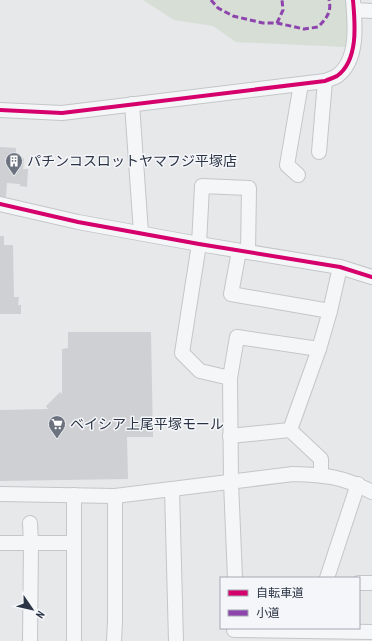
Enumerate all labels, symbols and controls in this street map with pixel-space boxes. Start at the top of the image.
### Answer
building icon: パチンコスロットヤマフジ平塚店 [4,151,24,176]
place label: パチンコスロットヤマフジ平塚店 [27,152,237,170]
supermarket icon: ベイシア上尾平塚モール [47,414,67,439]
place label: ベイシア上尾平塚モール [70,415,224,433]
legend [220,577,360,629]
text: 自転車道 [256,585,304,600]
north arrow [12,589,52,629]
text: 小道 [256,605,280,620]
text: N [33,608,48,621]

